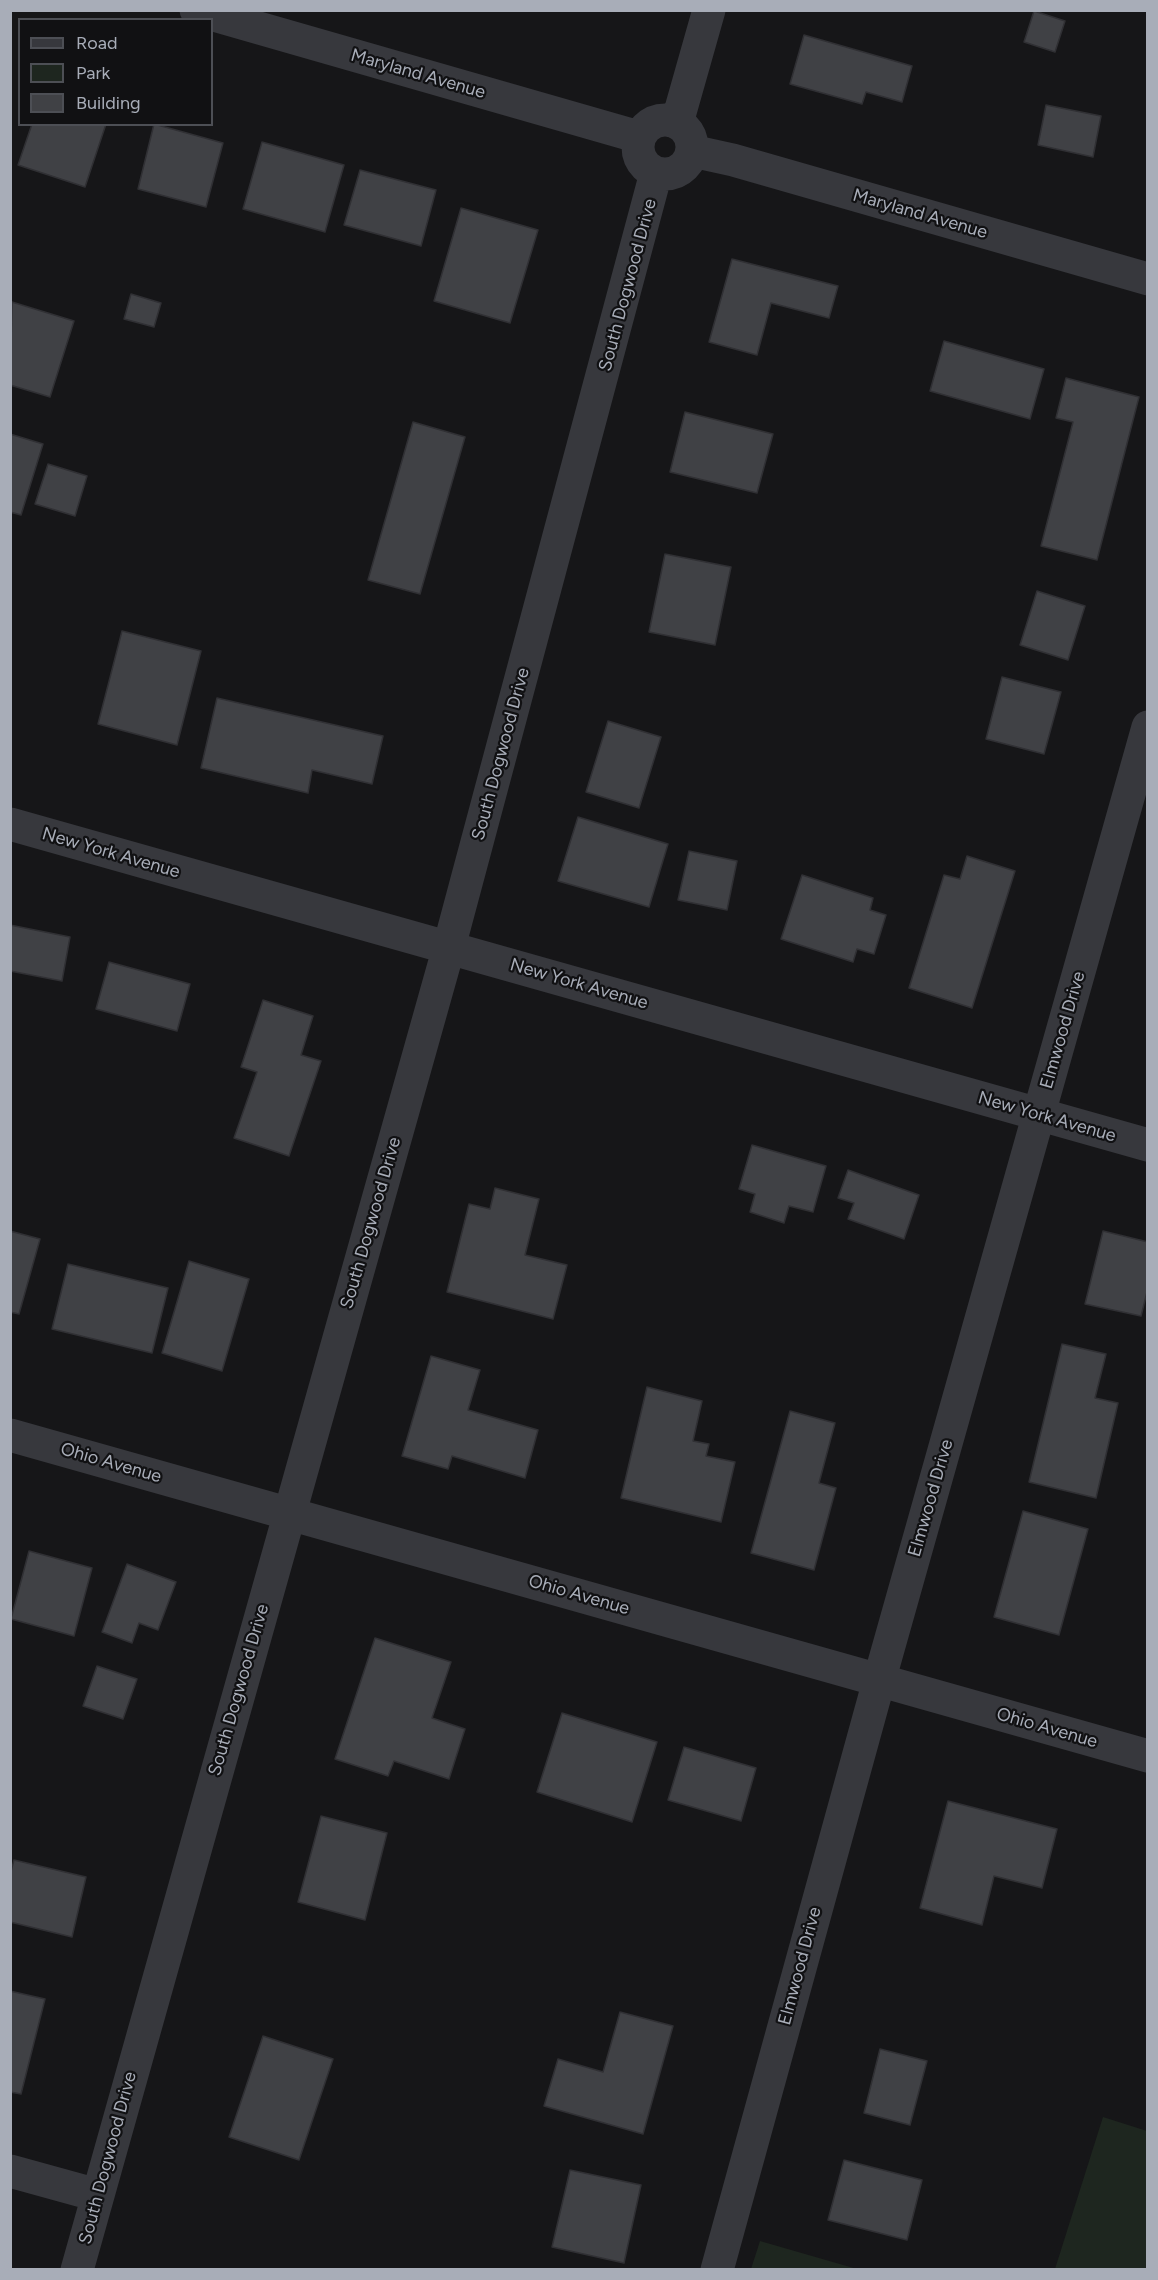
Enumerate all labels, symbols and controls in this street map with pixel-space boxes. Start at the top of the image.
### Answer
legend [18,18,213,126]
text: Road [76,32,117,54]
street label: Maryland Avenue [348,44,488,104]
text: Park [76,62,110,84]
text: Building [76,92,141,114]
street label: Maryland Avenue [850,184,990,244]
street label: South Dogwood Drive [595,196,661,374]
street label: South Dogwood Drive [468,665,534,843]
street label: New York Avenue [40,823,182,883]
street label: New York Avenue [508,954,650,1014]
street label: Elmwood Drive [1036,969,1090,1091]
street label: New York Avenue [976,1087,1118,1147]
street label: South Dogwood Drive [336,1135,406,1311]
street label: Elmwood Drive [904,1437,958,1559]
street label: Ohio Avenue [58,1438,164,1488]
street label: Ohio Avenue [526,1570,632,1620]
street label: South Dogwood Drive [204,1602,274,1778]
street label: Ohio Avenue [994,1703,1100,1753]
street label: Elmwood Drive [774,1905,826,2027]
street label: South Dogwood Drive [75,2069,141,2247]

